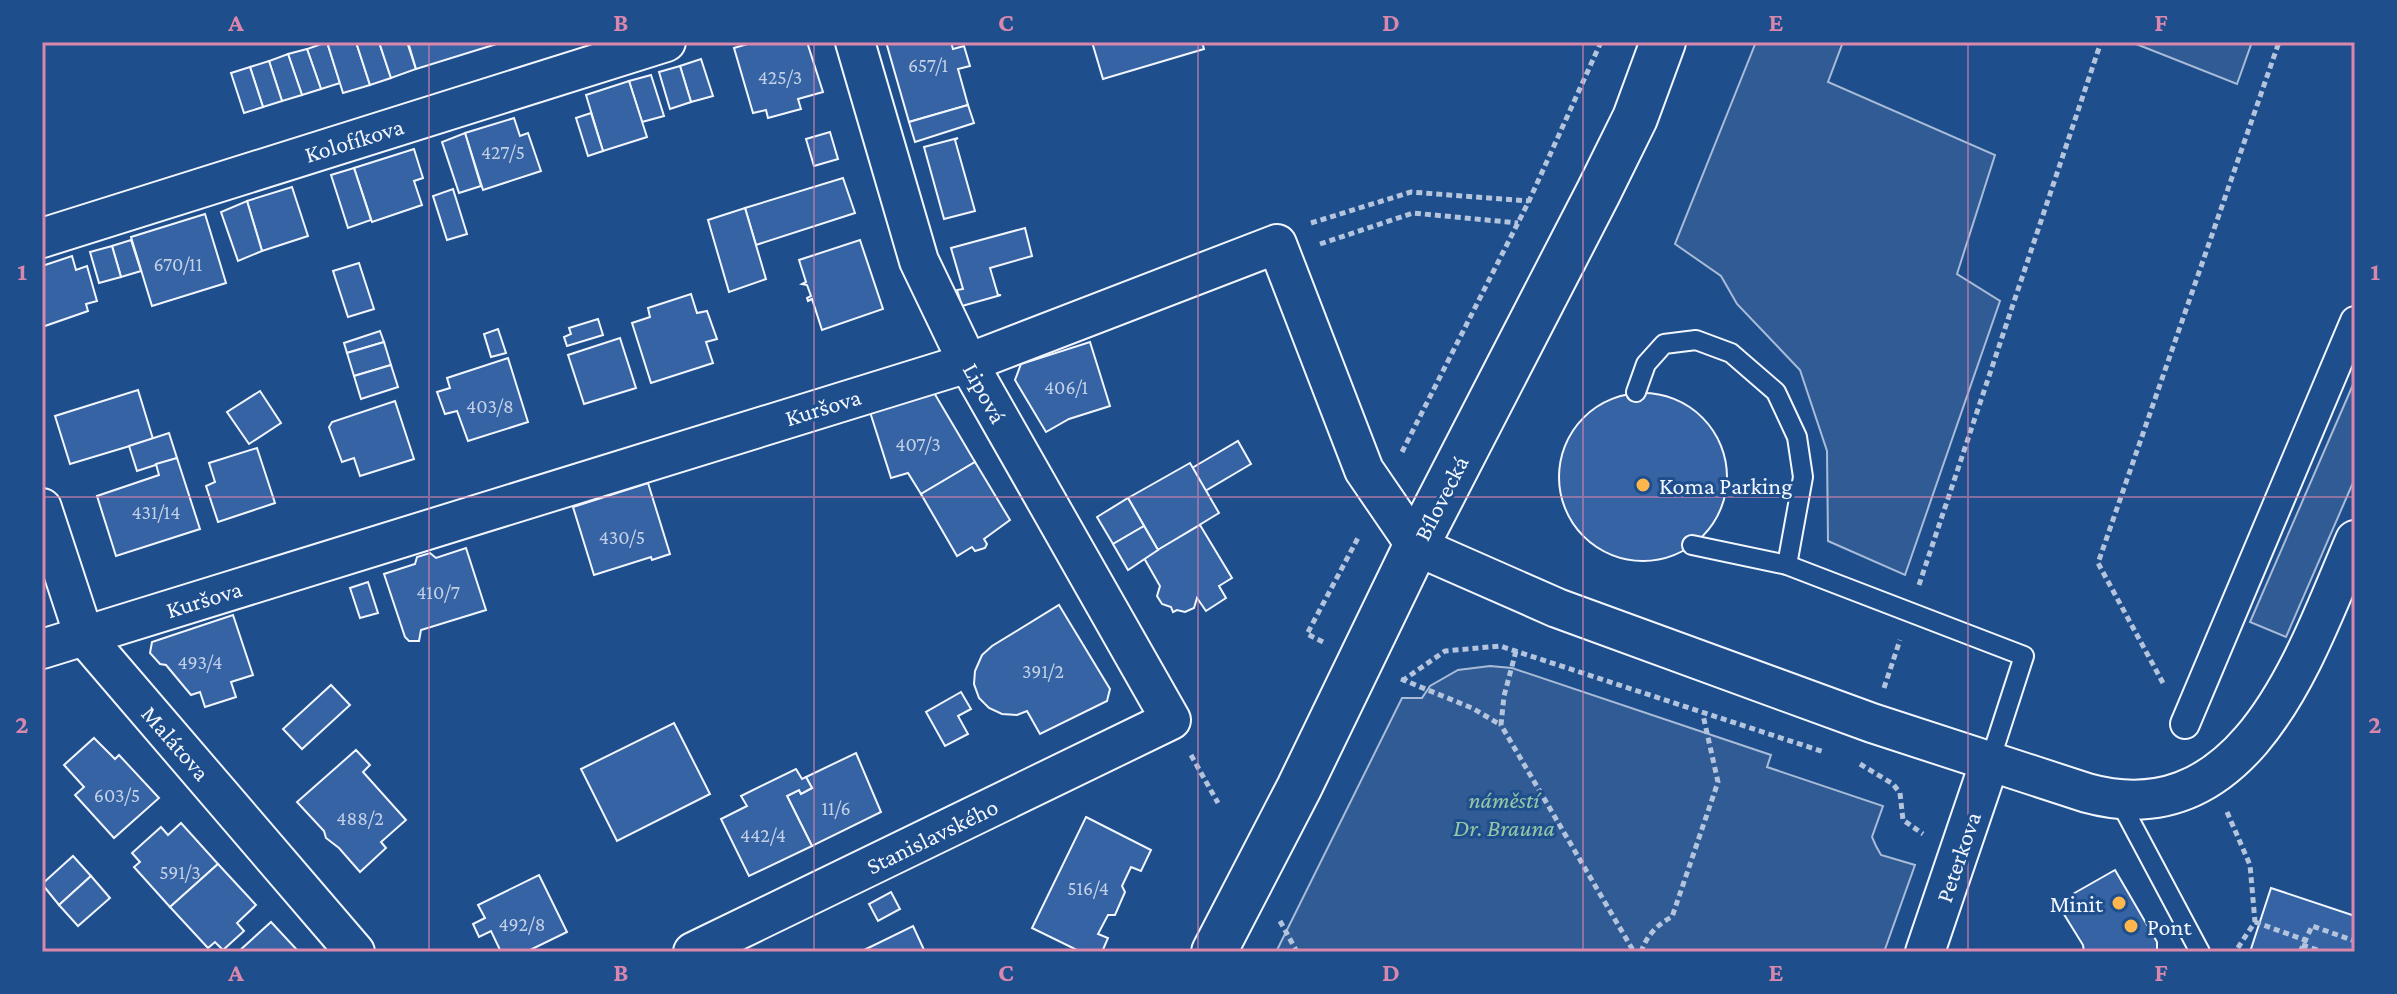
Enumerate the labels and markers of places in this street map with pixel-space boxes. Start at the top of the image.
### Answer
place label: Koma Parking [1659,472,1793,499]
marker: Koma Parking [1634,476,1652,494]
place label: Minit [2050,890,2104,917]
marker: Minit [2110,894,2128,912]
place label: Pont [2147,913,2192,940]
marker: Pont [2122,917,2140,935]

